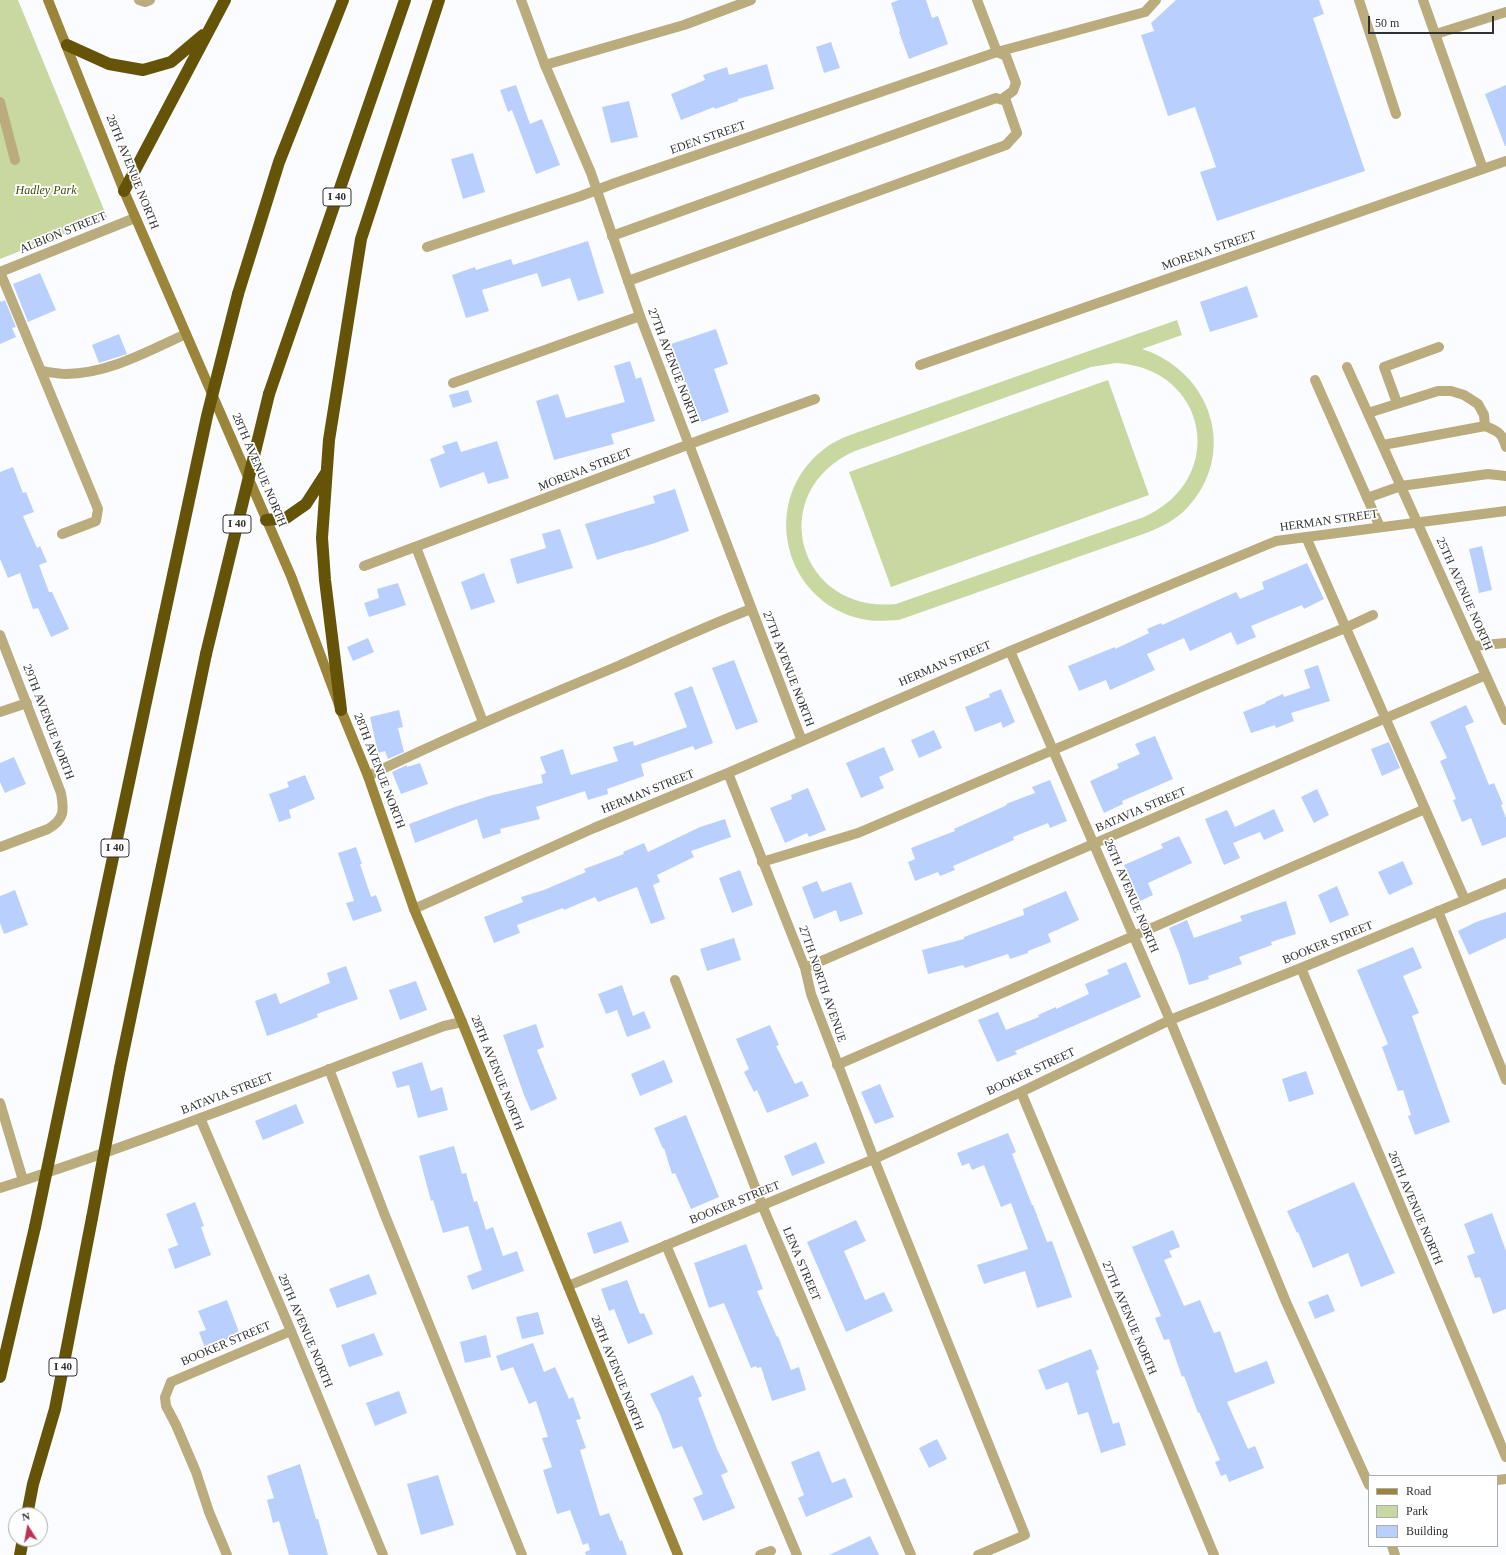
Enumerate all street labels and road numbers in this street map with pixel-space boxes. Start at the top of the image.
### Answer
street label: 28TH AVENUE NORTH [102,113,162,231]
street label: EDEN STREET [668,118,748,158]
road number: I 40 [323,188,351,206]
street label: ALBION STREET [18,209,108,257]
street label: MORENA STREET [1160,228,1258,274]
street label: 27TH AVENUE NORTH [644,306,702,426]
street label: 28TH AVENUE NORTH [228,411,290,529]
street label: MORENA STREET [536,446,634,494]
street label: HERMAN STREET [1279,507,1379,535]
road number: I 40 [223,515,251,533]
street label: 25TH AVENUE NORTH [1433,535,1495,653]
street label: 27TH AVENUE NORTH [759,609,817,729]
street label: HERMAN STREET [897,638,993,690]
street label: 29TH AVENUE NORTH [19,662,77,782]
street label: 28TH AVENUE NORTH [350,711,408,831]
street label: HERMAN STREET [599,767,697,817]
street label: BATAVIA STREET [1093,784,1189,836]
street label: 26TH AVENUE NORTH [1100,837,1162,955]
road number: I 40 [101,839,129,857]
street label: BOOKER STREET [1281,918,1375,968]
street label: 27TH NORTH AVENUE [795,924,849,1044]
street label: 28TH AVENUE NORTH [467,1014,527,1132]
street label: BOOKER STREET [984,1045,1078,1099]
street label: BATAVIA STREET [179,1070,275,1118]
street label: 26TH AVENUE NORTH [1384,1149,1446,1267]
street label: BOOKER STREET [688,1178,782,1228]
street label: LENA STREET [779,1225,823,1303]
street label: 27TH AVENUE NORTH [1098,1259,1160,1377]
street label: 29TH AVENUE NORTH [274,1272,336,1390]
street label: 28TH AVENUE NORTH [587,1314,647,1432]
street label: BOOKER STREET [179,1319,273,1369]
road number: I 40 [49,1358,77,1376]

